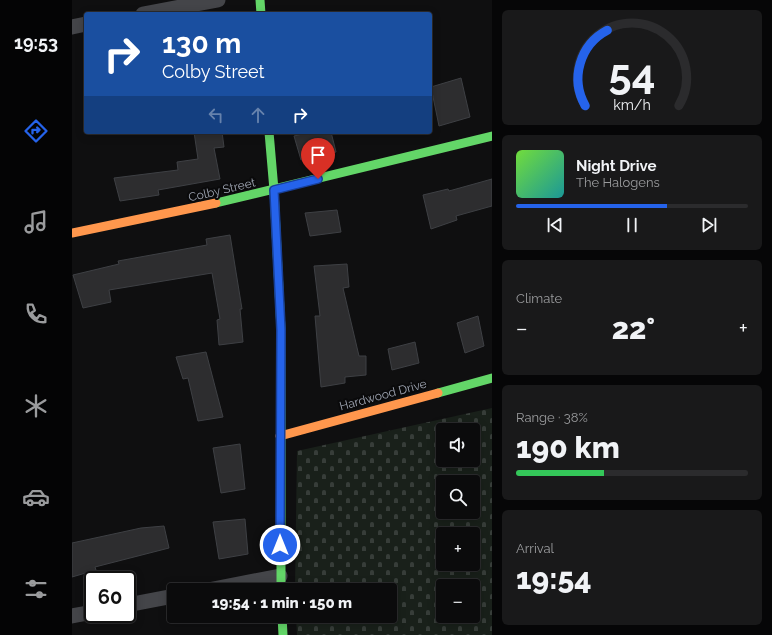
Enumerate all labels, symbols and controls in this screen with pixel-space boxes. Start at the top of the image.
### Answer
text: 130 m [162,27,241,60]
icon: right [96,28,148,80]
text: 19:53 [14,32,58,53]
text: 54 [609,49,655,98]
text: Colby Street [162,61,265,82]
text: km/h [613,96,651,112]
icon: left [205,104,227,126]
icon: ahead [247,104,269,126]
icon: right [289,104,311,126]
icon: directions [22,117,50,145]
pin [301,138,335,179]
icon: arrive [307,144,329,166]
text: Night Drive [576,157,656,175]
street label: Colby Street [187,175,257,205]
text: The Halogens [576,175,660,190]
icon: music [22,208,50,236]
icon: previous [544,214,566,236]
icon: pause [621,214,643,236]
icon: next [698,214,720,236]
text: Climate [516,291,562,306]
icon: phone [22,300,50,328]
text: 22° [612,311,655,346]
text: − [516,315,528,341]
text: + [739,315,748,341]
street label: Hardwood Drive [338,377,428,413]
icon: climate [22,392,50,420]
text: Range · 38% [516,410,588,425]
map controls [436,423,480,623]
button: sound [436,423,480,467]
text: 190 km [516,430,620,465]
button: search [436,475,480,519]
icon: car [22,483,50,511]
position arrow [259,524,301,566]
button: + [436,527,480,571]
text: Arrival [516,541,554,556]
text: 19:54 [516,561,592,596]
speed limit sign: 60 [84,571,136,623]
icon: filters [22,575,50,603]
button: − [436,579,480,623]
text: 19:54 · 1 min · 150 m [212,594,352,612]

